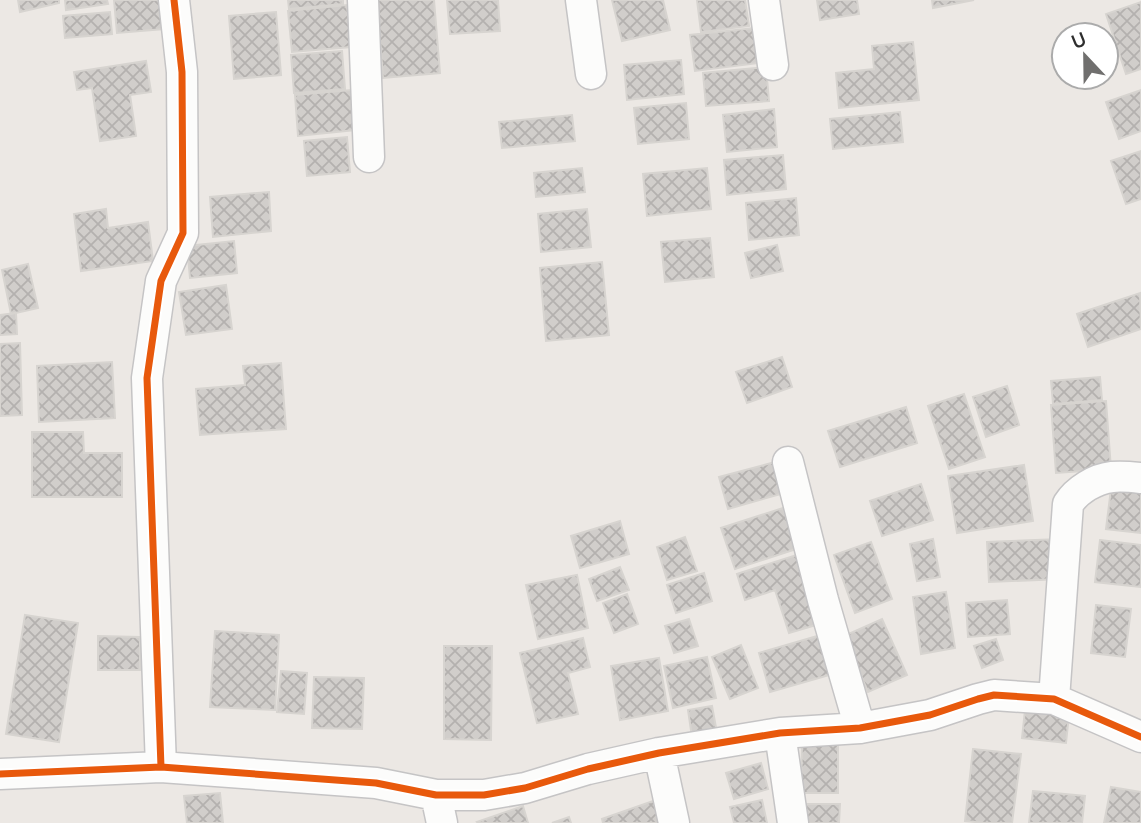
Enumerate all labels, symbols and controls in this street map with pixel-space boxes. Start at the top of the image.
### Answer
north arrow [1050,21,1120,91]
text: U [1067,26,1090,55]

